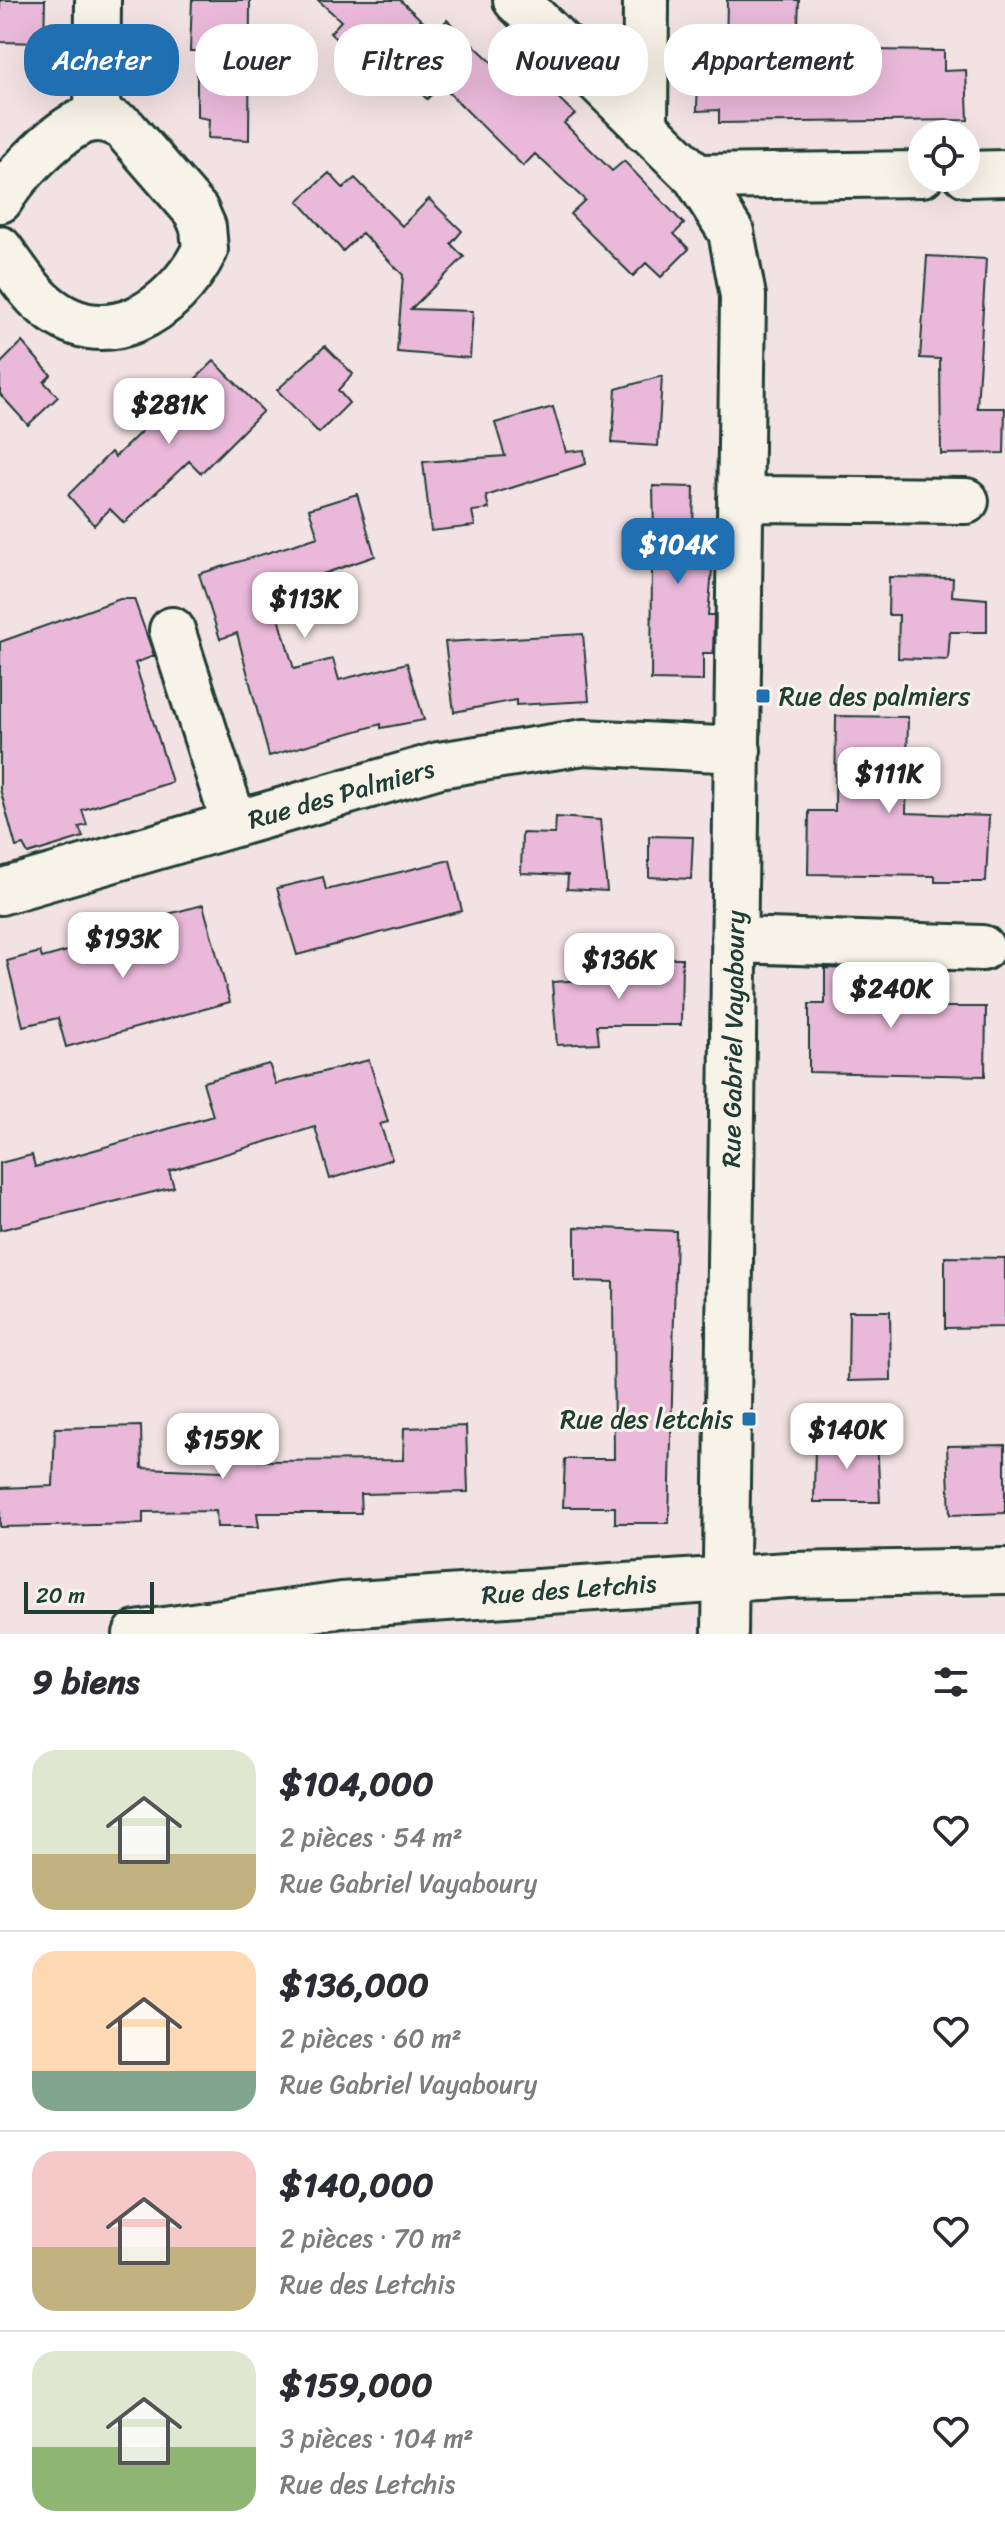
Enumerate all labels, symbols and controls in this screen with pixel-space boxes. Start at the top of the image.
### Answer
chip: Acheter [24,24,179,96]
chip: Louer [195,24,318,96]
chip: Filtres [334,24,472,96]
chip: Nouveau [488,24,648,96]
chip: Appartement [664,24,882,96]
map controls [908,120,980,192]
button: locate [908,120,980,192]
pin: $281K [113,378,225,446]
text: $281K [131,381,207,427]
pin: $104K [622,518,734,586]
text: $104K [639,521,717,567]
pin: $113K [249,572,361,640]
text: $113K [270,575,340,621]
place label: Rue des palmiers [779,673,971,719]
marker: Rue des palmiers [754,687,772,705]
street label: Rue des Palmiers [242,745,440,843]
pin: $111K [833,747,945,815]
text: $111K [856,750,922,796]
street label: Rue Gabriel Vayaboury [708,910,758,1168]
pin: $193K [67,912,179,980]
text: $193K [86,915,160,961]
pin: $136K [563,933,675,1001]
text: $136K [582,936,656,982]
pin: $240K [835,962,947,1030]
text: $240K [851,965,932,1011]
place label: Rue des letchis [560,1396,734,1442]
pin: $140K [791,1403,903,1471]
text: $140K [808,1406,886,1452]
marker: Rue des letchis [740,1410,758,1428]
pin: $159K [167,1413,279,1481]
text: $159K [185,1416,261,1462]
street label: Rue des Letchis [480,1560,658,1618]
text: 20 m [36,1576,85,1615]
scale bar [24,1578,154,1614]
text: 9 biens [32,1652,140,1712]
icon: filters [929,1660,973,1704]
text: $104,000 [280,1754,434,1814]
icon: home [96,1782,192,1878]
icon: heart [929,1808,973,1852]
text: 2 pièces · 54 m² [280,1814,463,1860]
text: Rue Gabriel Vayaboury [280,1860,537,1906]
text: $136,000 [280,1955,429,2015]
icon: home [96,1983,192,2079]
icon: heart [929,2009,973,2053]
text: 2 pièces · 60 m² [280,2015,462,2061]
text: Rue Gabriel Vayaboury [280,2061,537,2107]
text: $140,000 [280,2155,434,2215]
icon: home [96,2183,192,2279]
icon: heart [929,2209,973,2253]
text: 2 pièces · 70 m² [280,2215,462,2261]
text: Rue des Letchis [280,2261,455,2307]
text: $159,000 [280,2355,433,2415]
icon: home [96,2383,192,2479]
icon: heart [929,2409,973,2453]
text: 3 pièces · 104 m² [280,2415,474,2461]
text: Rue des Letchis [280,2461,455,2507]

